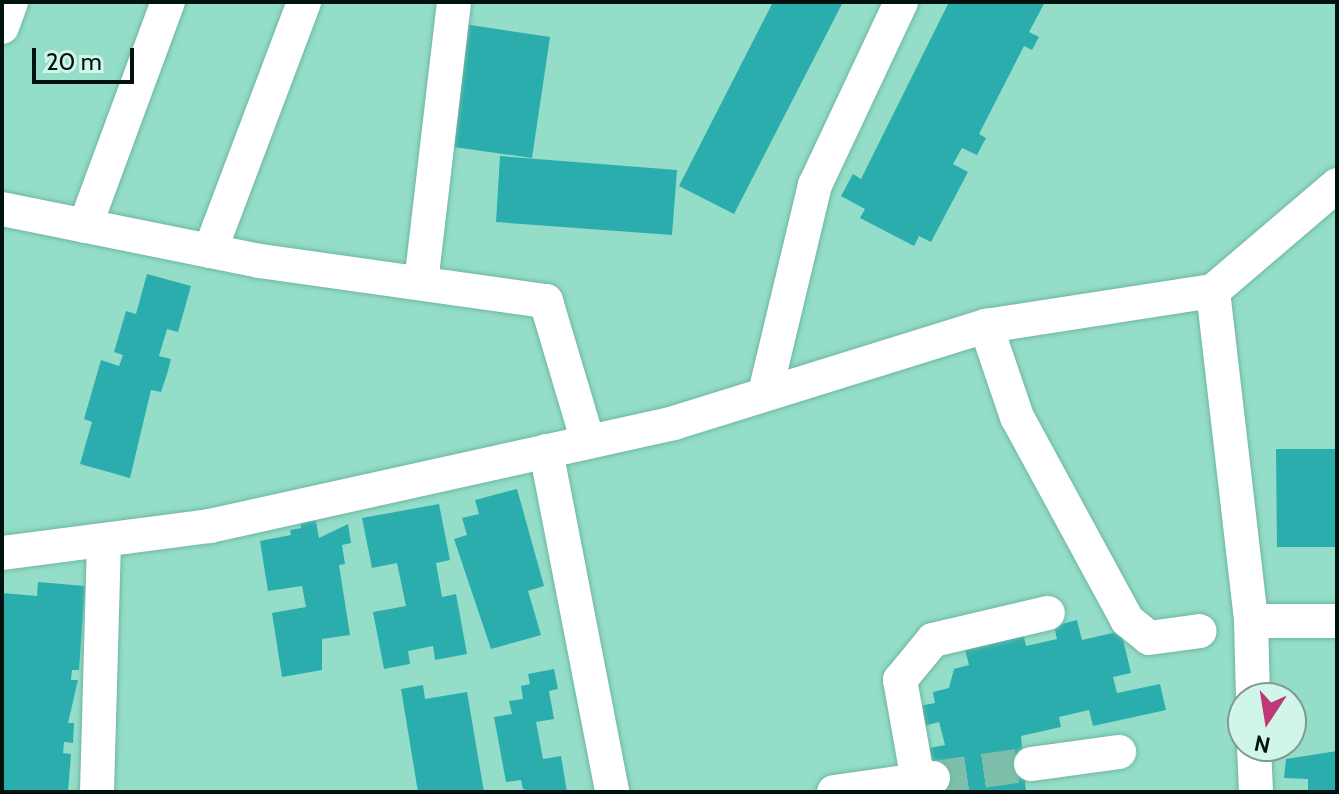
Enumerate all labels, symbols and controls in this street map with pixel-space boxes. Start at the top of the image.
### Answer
scale bar [36,32,138,82]
text: 20 m [46,47,102,76]
north arrow [1227,682,1307,762]
text: N [1252,729,1273,759]

